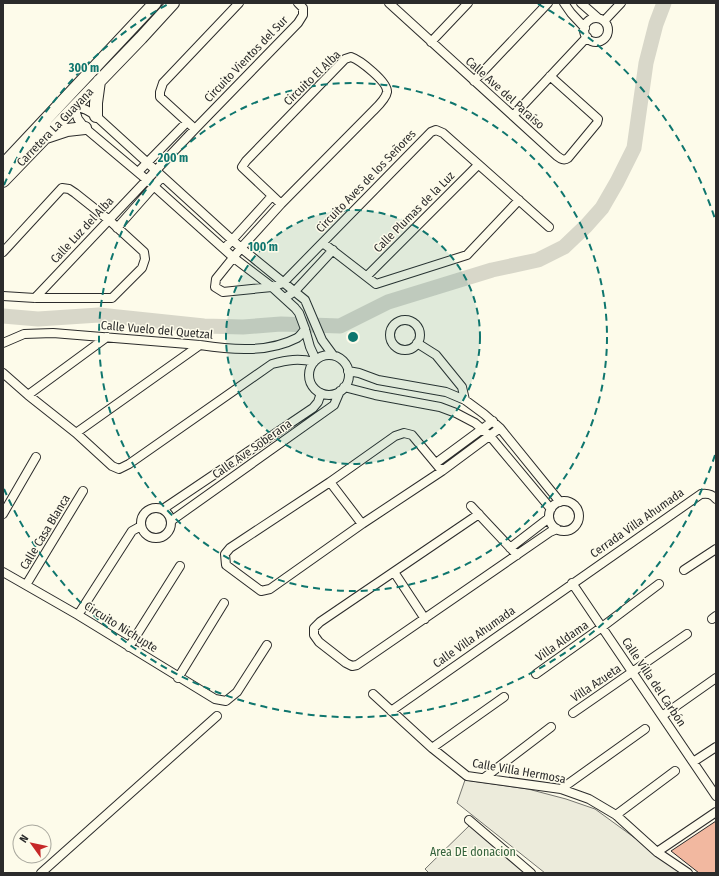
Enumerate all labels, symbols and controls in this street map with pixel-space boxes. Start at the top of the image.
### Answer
street label: Circuito Vientos del Sur [201,12,291,105]
street label: Circuito El Alba [281,47,343,109]
street label: Calle Ave del Paraíso [463,54,547,132]
text: 300 m [68,61,99,75]
street label: Carretera La Guayana [14,85,96,169]
street label: Circuito Aves de los Señores [313,127,419,235]
text: 200 m [157,151,188,165]
street label: Calle Plumas de la Luz [371,169,457,255]
street label: Calle Luz del Alba [48,194,116,266]
text: 100 m [248,240,278,254]
street label: Calle Vuelo del Quetzal [100,318,214,342]
centre of rings [346,330,360,344]
street label: Calle Ave Soberana [210,416,294,482]
street label: Cerrada Villa Ahumada [587,485,687,561]
street label: Calle Casa Blanca [17,492,73,572]
street label: Circuito Nichupte [82,599,161,655]
street label: Calle Villa Ahumada [430,603,518,671]
street label: Villa Aldama [533,618,591,664]
street label: Calle Villa del Carbón [619,635,689,729]
street label: Villa Azueta [568,661,624,705]
street label: Calle Villa Hermosa [471,756,567,786]
north arrow [12,824,52,864]
text: N [17,833,31,845]
park label: Area DE donacion [430,845,516,859]

